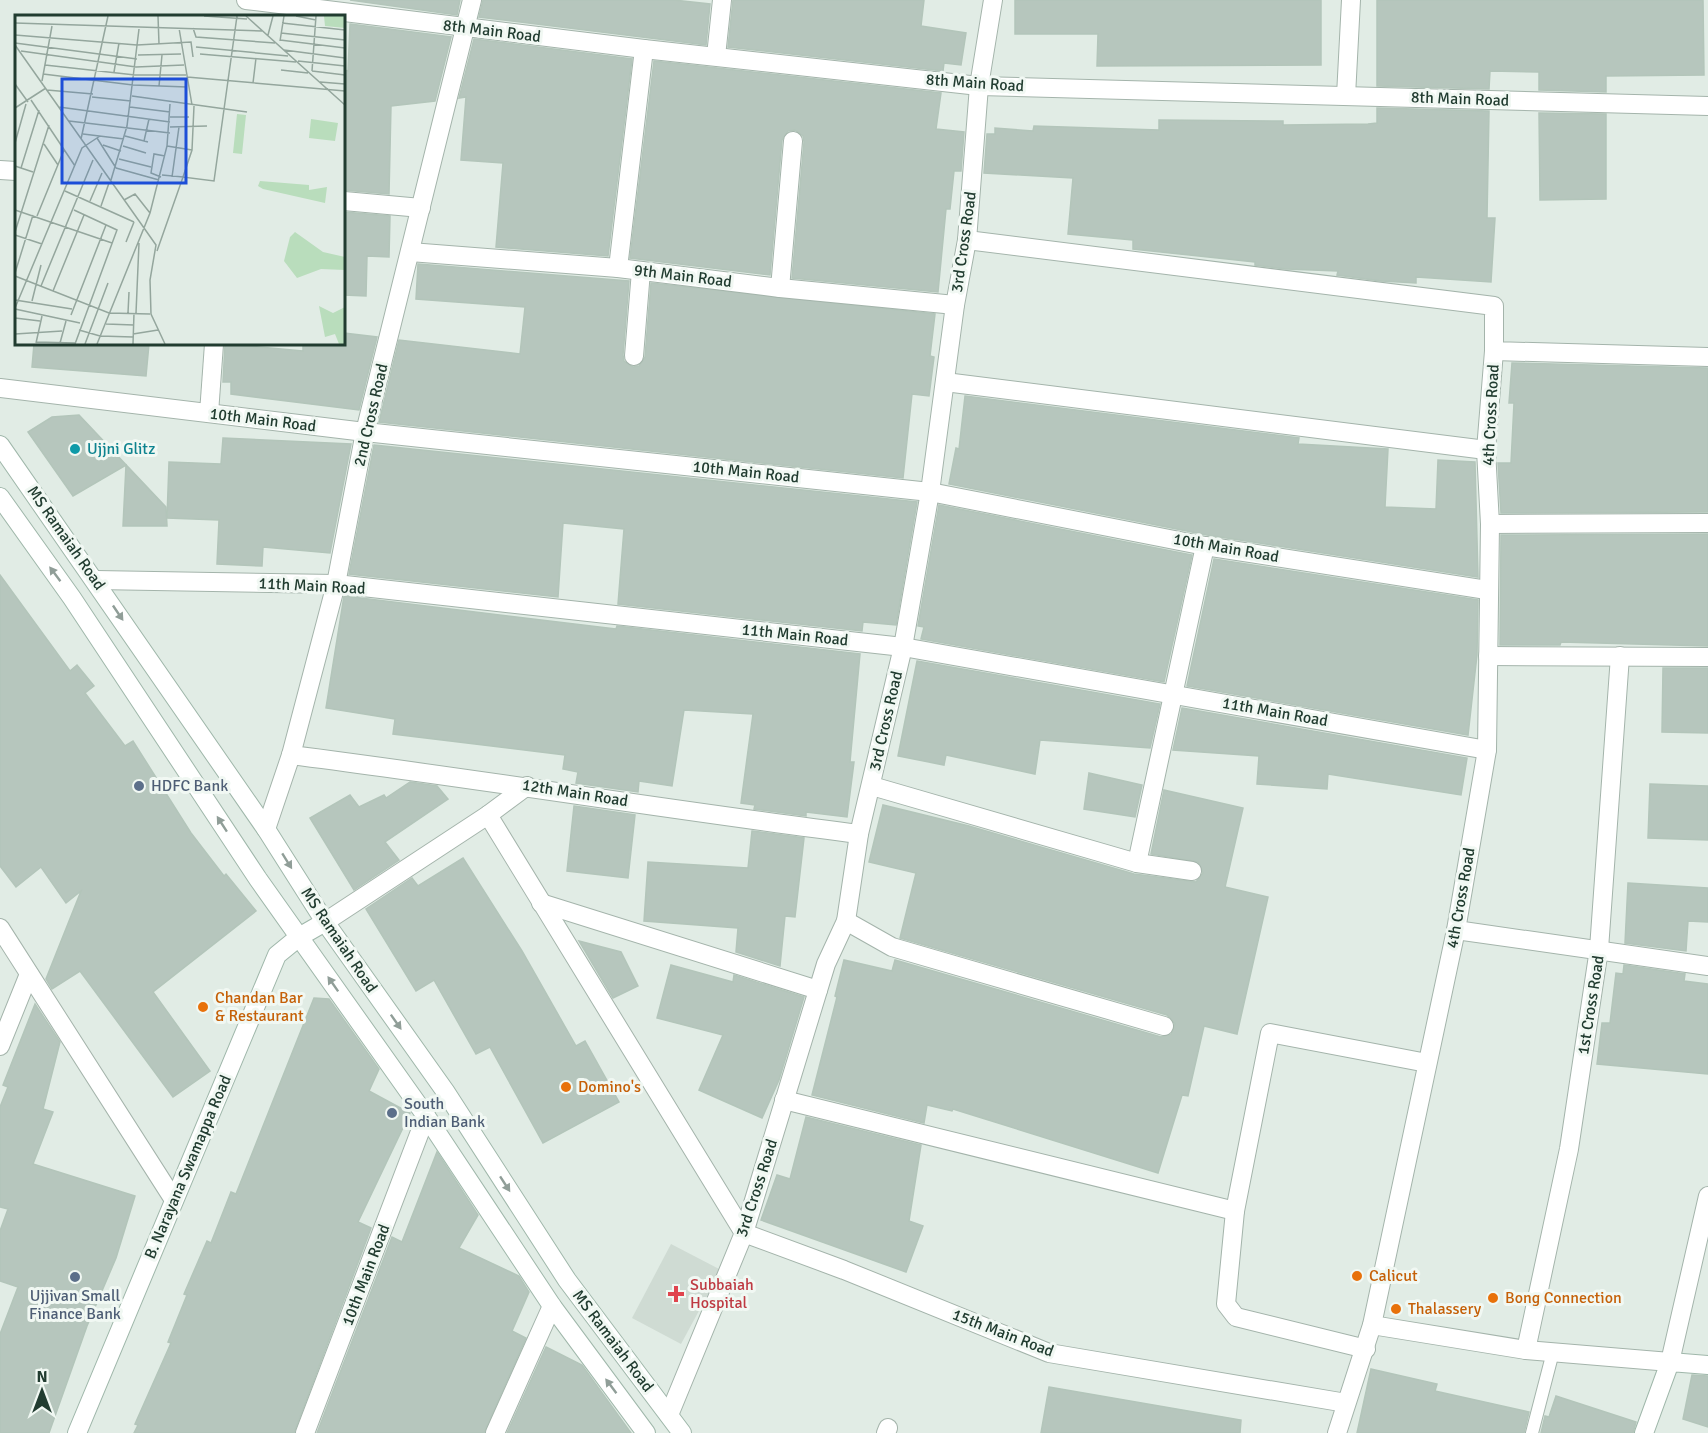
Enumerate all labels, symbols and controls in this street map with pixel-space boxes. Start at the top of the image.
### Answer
inset map [15,15,345,345]
street label: 8th Main Road [442,15,542,47]
street label: 8th Main Road [925,70,1025,96]
street label: 8th Main Road [1410,87,1510,111]
street label: 3rd Cross Road [947,190,981,294]
street label: 9th Main Road [633,260,733,292]
street label: 2nd Cross Road [349,362,393,468]
street label: 4th Cross Road [1478,364,1504,466]
street label: 10th Main Road [209,404,317,436]
place label: Ujjni Glitz [87,439,155,459]
marker: Ujjni Glitz [68,442,82,456]
street label: 10th Main Road [692,456,800,488]
street label: MS Ramaiah Road [23,482,109,594]
street label: 10th Main Road [1172,529,1280,567]
one-way arrow [49,567,61,582]
street label: 11th Main Road [258,573,366,599]
one-way arrow [112,604,124,620]
street label: 11th Main Road [741,619,849,651]
street label: 3rd Cross Road [865,669,907,773]
street label: 11th Main Road [1221,693,1329,731]
street label: 12th Main Road [521,775,629,811]
place label: HDFC Bank [151,776,228,796]
marker: HDFC Bank [132,779,146,793]
one-way arrow [216,815,227,832]
street label: 4th Cross Road [1442,846,1480,950]
one-way arrow [281,853,292,869]
street label: MS Ramaiah Road [296,884,382,996]
street label: 1st Cross Road [1573,954,1609,1056]
one-way arrow [327,976,339,992]
place label: Chandan Bar & Restaurant [215,988,304,1026]
marker: Chandan Bar & Restaurant [196,1000,210,1014]
one-way arrow [390,1014,402,1030]
street label: B. Narayana Swamappa Road [140,1072,236,1262]
place label: Domino's [578,1077,641,1097]
marker: Domino's [559,1080,573,1094]
place label: South Indian Bank [404,1094,485,1132]
marker: South Indian Bank [385,1106,399,1120]
street label: 3rd Cross Road [732,1137,782,1239]
one-way arrow [499,1176,510,1192]
street label: 10th Main Road [337,1221,395,1329]
place label: Calicut [1369,1266,1418,1286]
marker: Calicut [1350,1269,1364,1283]
marker: Ujjivan Small Finance Bank [68,1270,82,1284]
place label: Subbaiah Hospital [690,1275,754,1313]
marker: Subbaiah Hospital [667,1285,685,1303]
place label: Ujjivan Small Finance Bank [29,1286,121,1324]
street label: MS Ramaiah Road [568,1286,658,1396]
place label: Bong Connection [1505,1288,1622,1308]
marker: Bong Connection [1486,1291,1500,1305]
place label: Thalassery [1408,1299,1482,1319]
marker: Thalassery [1389,1302,1403,1316]
street label: 15th Main Road [949,1304,1057,1362]
north arrow [12,1361,72,1421]
text: N [36,1367,48,1387]
one-way arrow [604,1378,617,1394]

